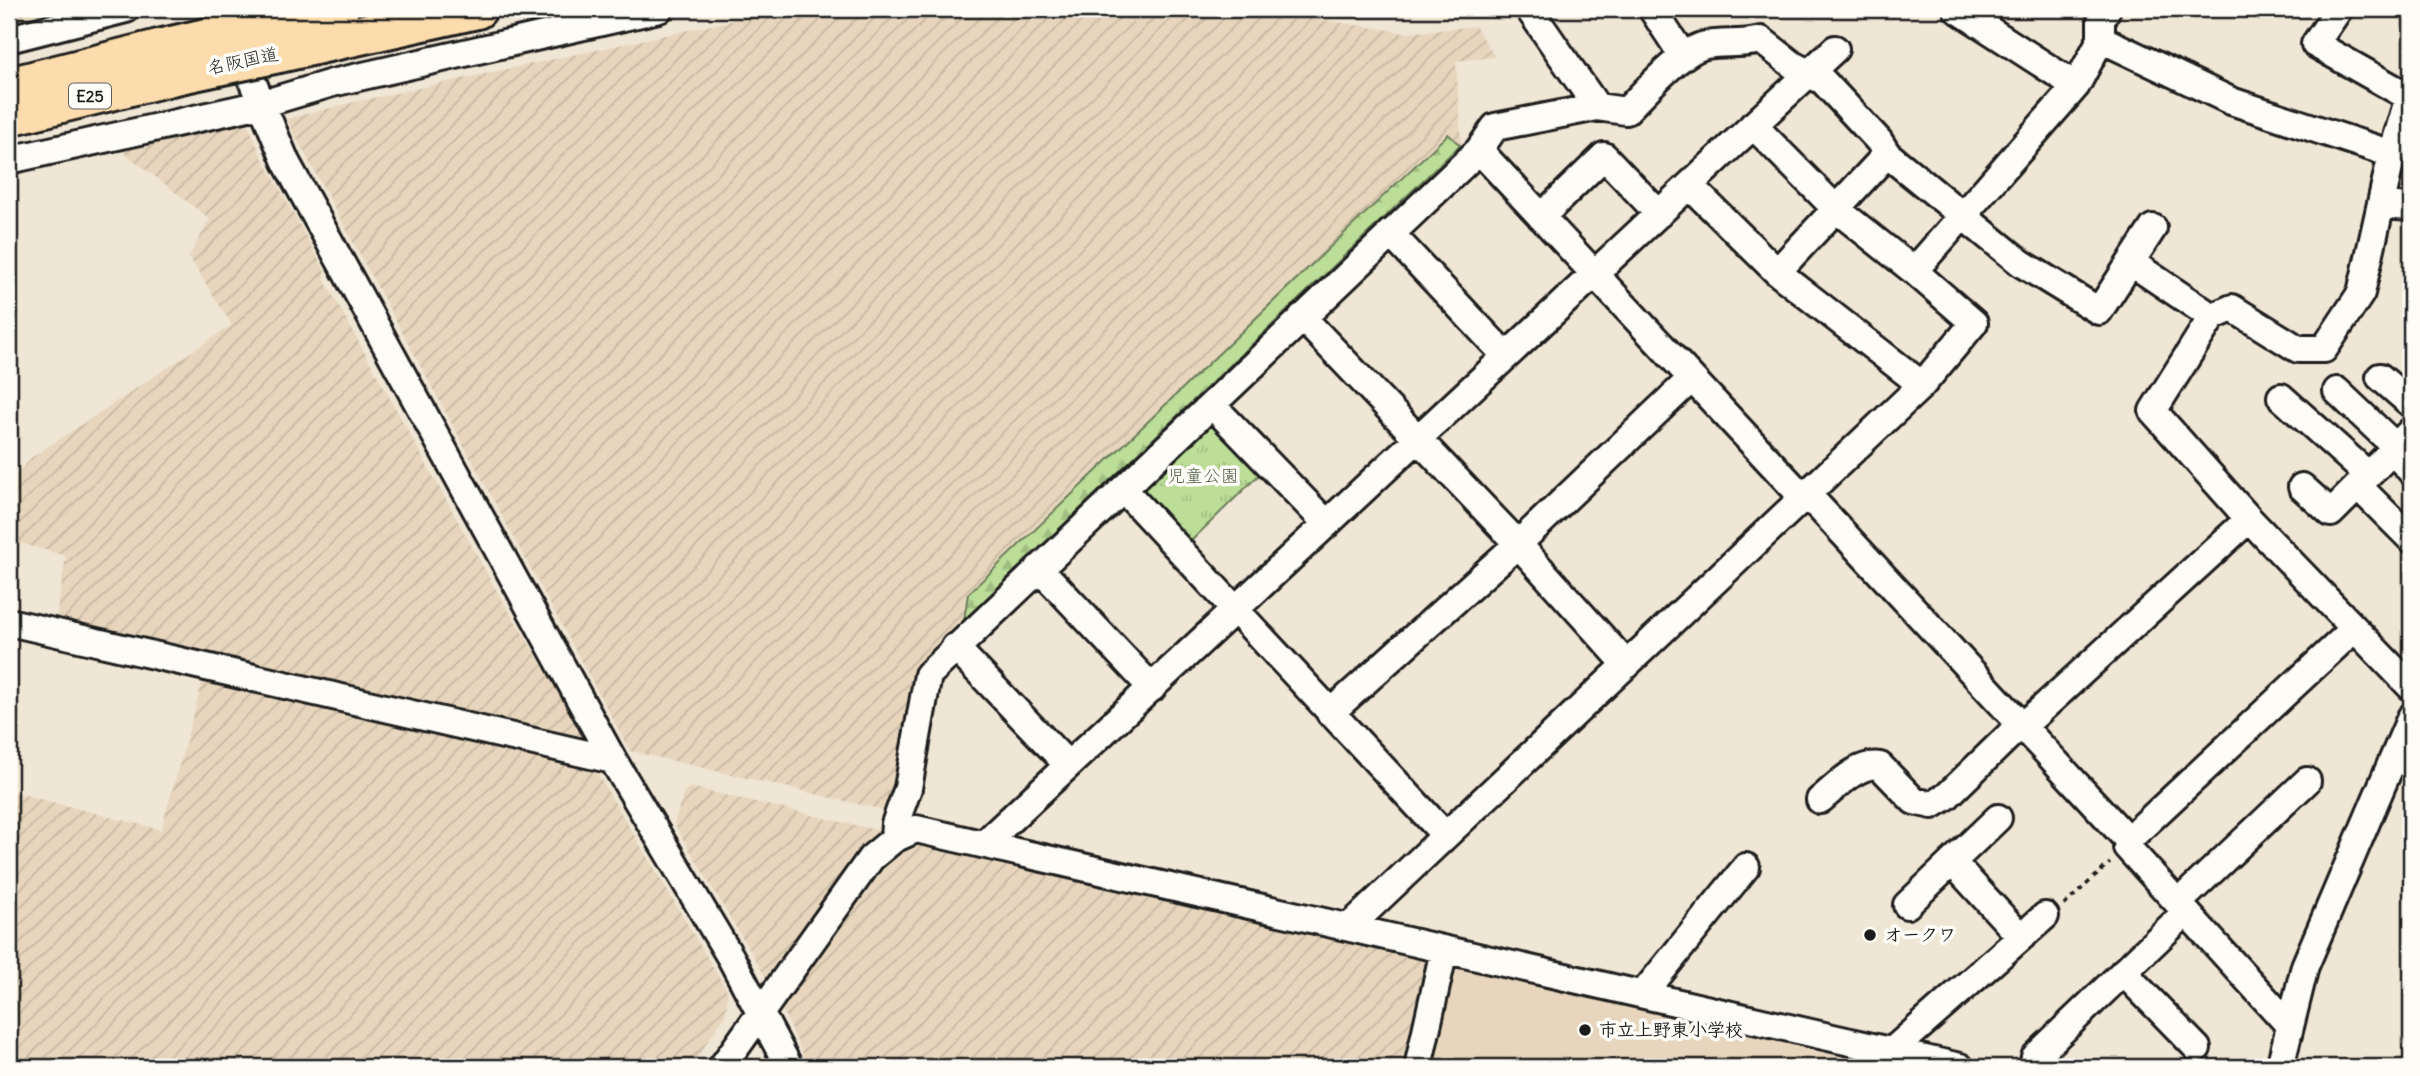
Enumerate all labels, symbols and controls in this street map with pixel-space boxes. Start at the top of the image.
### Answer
street label: 名阪国道 [205,42,281,79]
road number: E25 [69,83,111,108]
park label: 児童公園 [1167,464,1239,487]
place label: オークワ [1884,923,1956,946]
marker: オークワ [1862,927,1878,943]
place label: 市立上野東小学校 [1599,1018,1743,1041]
marker: 市立上野東小学校 [1577,1022,1593,1038]

